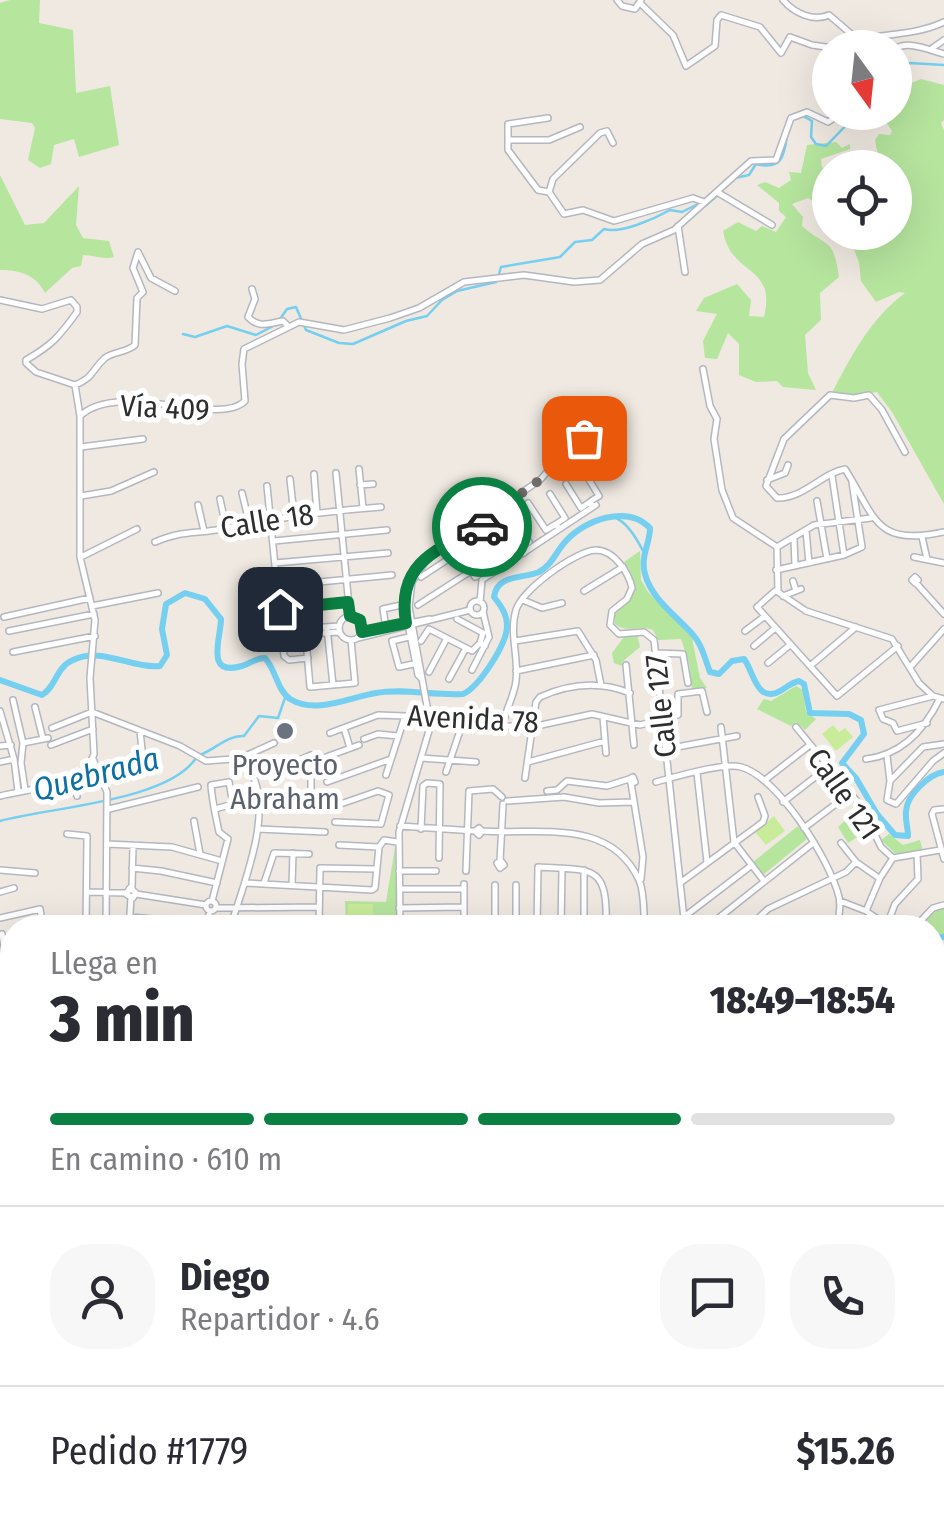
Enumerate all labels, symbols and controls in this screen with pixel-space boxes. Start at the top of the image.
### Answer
north arrow [812,30,912,130]
map controls [812,30,912,250]
button: locate [812,150,912,250]
street label: Vía 409 [119,388,211,428]
pin [542,396,627,481]
icon: bag [557,411,612,466]
courier [432,477,532,577]
street label: Calle 18 [218,496,316,546]
icon: car [455,500,510,555]
pin [238,567,323,652]
icon: home [253,582,308,637]
street label: Calle 127 [638,653,684,759]
street label: Avenida 78 [406,698,540,740]
marker: Proyecto Abraham [274,720,296,742]
water label: Quebrada [29,739,163,809]
street label: Calle 121 [800,742,888,846]
place label: Proyecto Abraham [230,747,340,817]
text: Llega en [50,944,158,982]
text: 18:49–18:54 [710,977,895,1023]
text: 3 min [50,980,195,1058]
text: En camino · 610 m [50,1140,282,1178]
button: person [50,1244,155,1349]
button: chat [660,1244,765,1349]
button: phone [790,1244,895,1349]
text: Diego [180,1254,270,1300]
text: Repartidor · 4.6 [180,1300,380,1338]
text: Pedido #1779 [50,1428,248,1474]
text: $15.26 [797,1428,895,1474]

